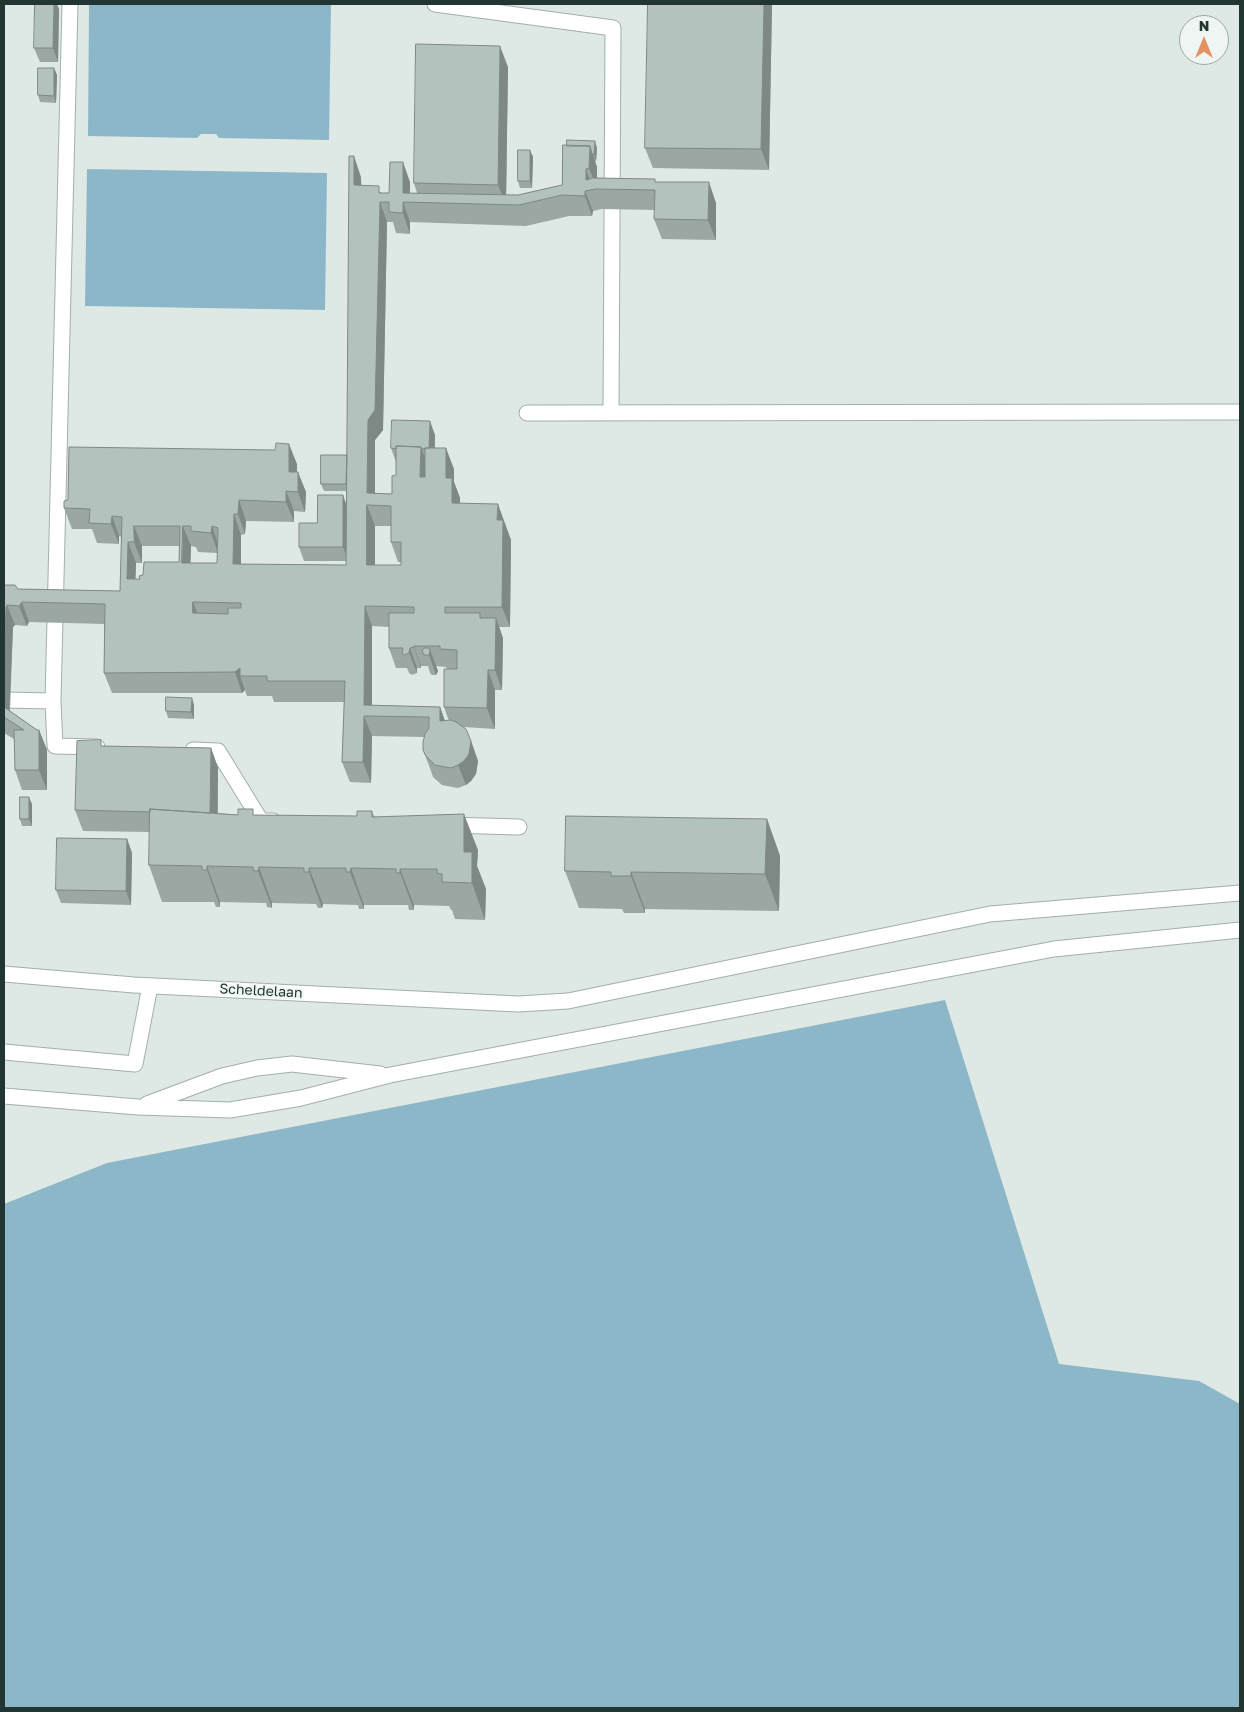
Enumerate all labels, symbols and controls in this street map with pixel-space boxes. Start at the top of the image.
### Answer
north arrow [1179,15,1229,65]
text: N [1199,17,1209,34]
street label: Scheldelaan [219,980,303,1002]

